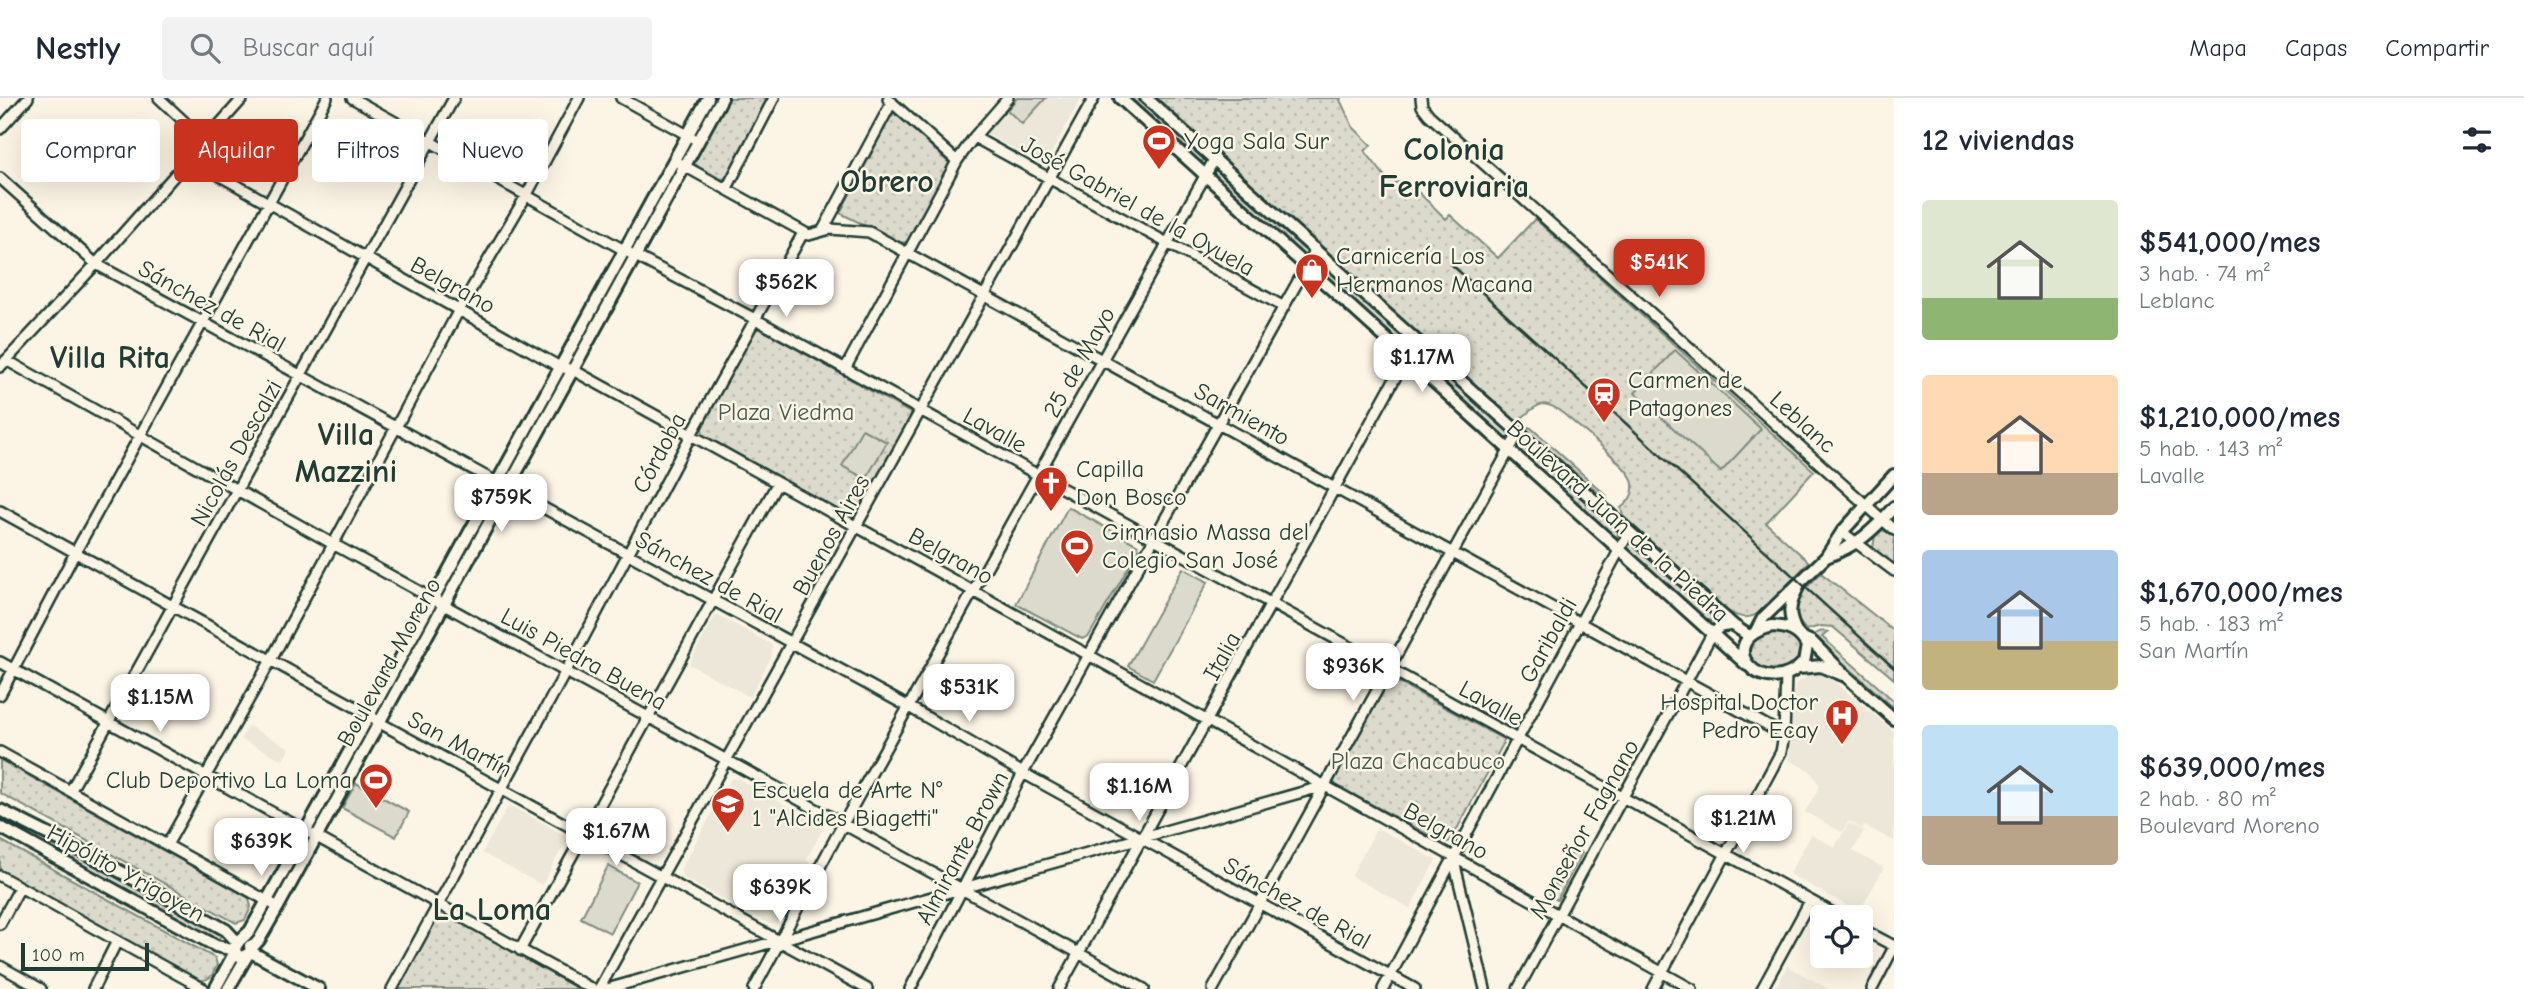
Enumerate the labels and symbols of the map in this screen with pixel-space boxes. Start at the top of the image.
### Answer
sports icon: Yoga Sala Sur [1140,122,1178,171]
place label: Yoga Sala Sur [1184,127,1329,155]
street label: José Gabriel de la Oyuela [1016,130,1260,282]
district label: Colonia Ferroviaria [1379,131,1529,205]
district label: Obrero [840,163,934,200]
pin: $541K [1610,240,1708,299]
place label: Carnicería Los Hermanos Macana [1336,242,1533,298]
street label: Belgrano [406,250,500,320]
shop icon: Carnicería Los Hermanos Macana [1293,251,1331,300]
street label: Sánchez de Rial [134,254,290,358]
pin: $562K [737,260,835,319]
street label: 25 de Mayo [1037,302,1121,422]
pin: $1.17M [1365,334,1479,394]
district label: Villa Rita [50,339,170,376]
place label: Carmen de Patagones [1628,366,1743,422]
street label: Nicolás Descalzi [184,375,288,531]
station icon: Carmen de Patagones [1585,375,1623,424]
street label: Sarmiento [1189,376,1295,452]
street label: Leblanc [1764,385,1842,459]
park label: Plaza Viedma [718,398,854,426]
street label: Lavalle [958,401,1032,459]
street label: Córdoba [626,408,692,498]
street label: Boulevard Juan de la Piedra [1501,414,1735,628]
district label: Villa Mazzini [295,416,397,490]
place label: Capilla Don Bosco [1076,455,1187,511]
church icon: Capilla Don Bosco [1032,464,1070,513]
street label: Buenos Aires [786,470,876,600]
pin: $759K [452,474,550,534]
place label: Gimnasio Massa del Colegio San José [1102,518,1309,574]
street label: Belgrano [904,521,998,591]
street label: Sánchez de Rial [631,525,787,629]
sports icon: Gimnasio Massa del Colegio San José [1058,527,1096,576]
street label: Boulevard Moreno [331,573,447,751]
street label: Garibaldi [1513,592,1583,688]
street label: Luis Piedra Buena [496,602,672,716]
street label: Italia [1197,627,1247,685]
pin: $936K [1304,644,1402,703]
pin: $531K [920,664,1018,724]
pin: $1.15M [103,674,217,734]
street label: Lavalle [1454,674,1528,732]
place label: Hospital Doctor Pedro Ecay [1660,688,1818,744]
hospital icon: Hospital Doctor Pedro Ecay [1823,697,1861,746]
street label: San Martín [403,705,517,783]
street label: Monseñor Fagnano [1523,734,1645,924]
park label: Plaza Chacabuco [1331,747,1505,775]
sports icon: Club Deportivo La Loma [357,761,395,810]
pin: $1.16M [1082,764,1196,823]
place label: Club Deportivo La Loma [106,766,352,794]
street label: Almirante Brown [910,767,1014,929]
place label: Escuela de Arte N° 1 "Alcides Biagetti" [752,776,942,832]
school or university icon: Escuela de Arte N° 1 "Alcides Biagetti" [709,785,747,834]
street label: Belgrano [1399,796,1493,866]
pin: $1.21M [1686,796,1800,855]
pin: $1.67M [559,808,673,868]
street label: Hipólito Yrigoyen [42,818,210,928]
pin: $639K [212,818,310,878]
street label: Sánchez de Rial [1219,851,1375,955]
pin: $639K [731,864,829,924]
district label: La Loma [433,891,551,928]
scale bar [21,940,149,972]

